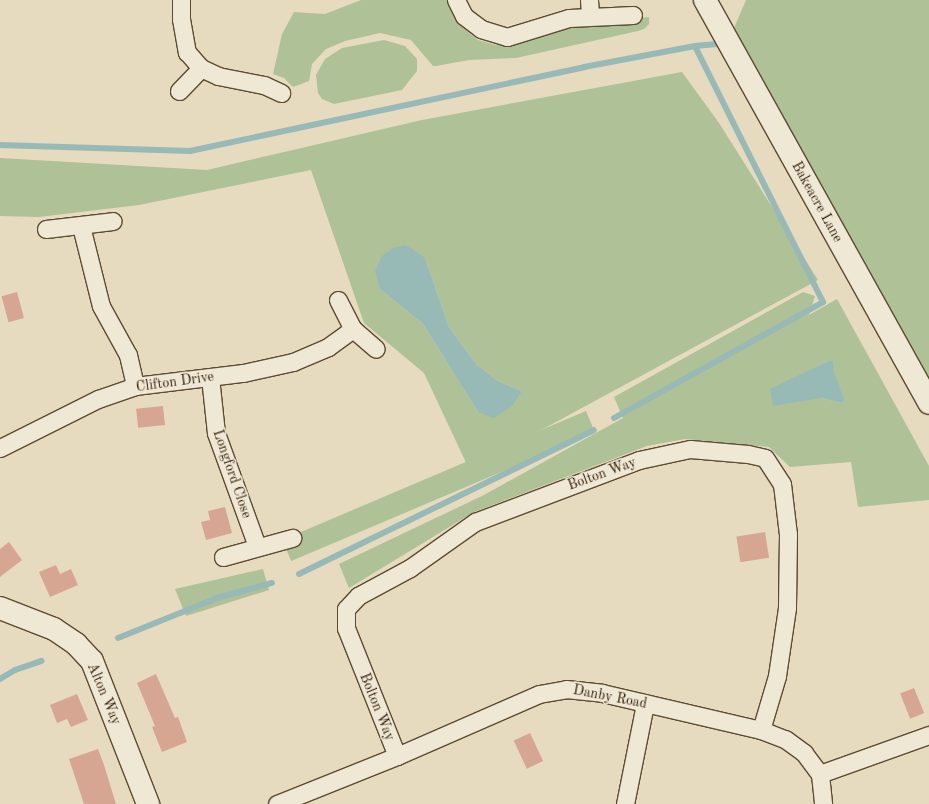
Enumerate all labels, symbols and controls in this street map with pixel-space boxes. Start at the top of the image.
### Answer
street label: Bakeacre Lane [788,159,846,245]
street label: Clifton Drive [135,368,215,396]
street label: Longford Close [209,427,255,521]
street label: Bolton Way [565,454,639,494]
street label: Alton Way [83,660,125,728]
street label: Bolton Way [356,671,398,743]
street label: Danby Road [572,682,648,712]

